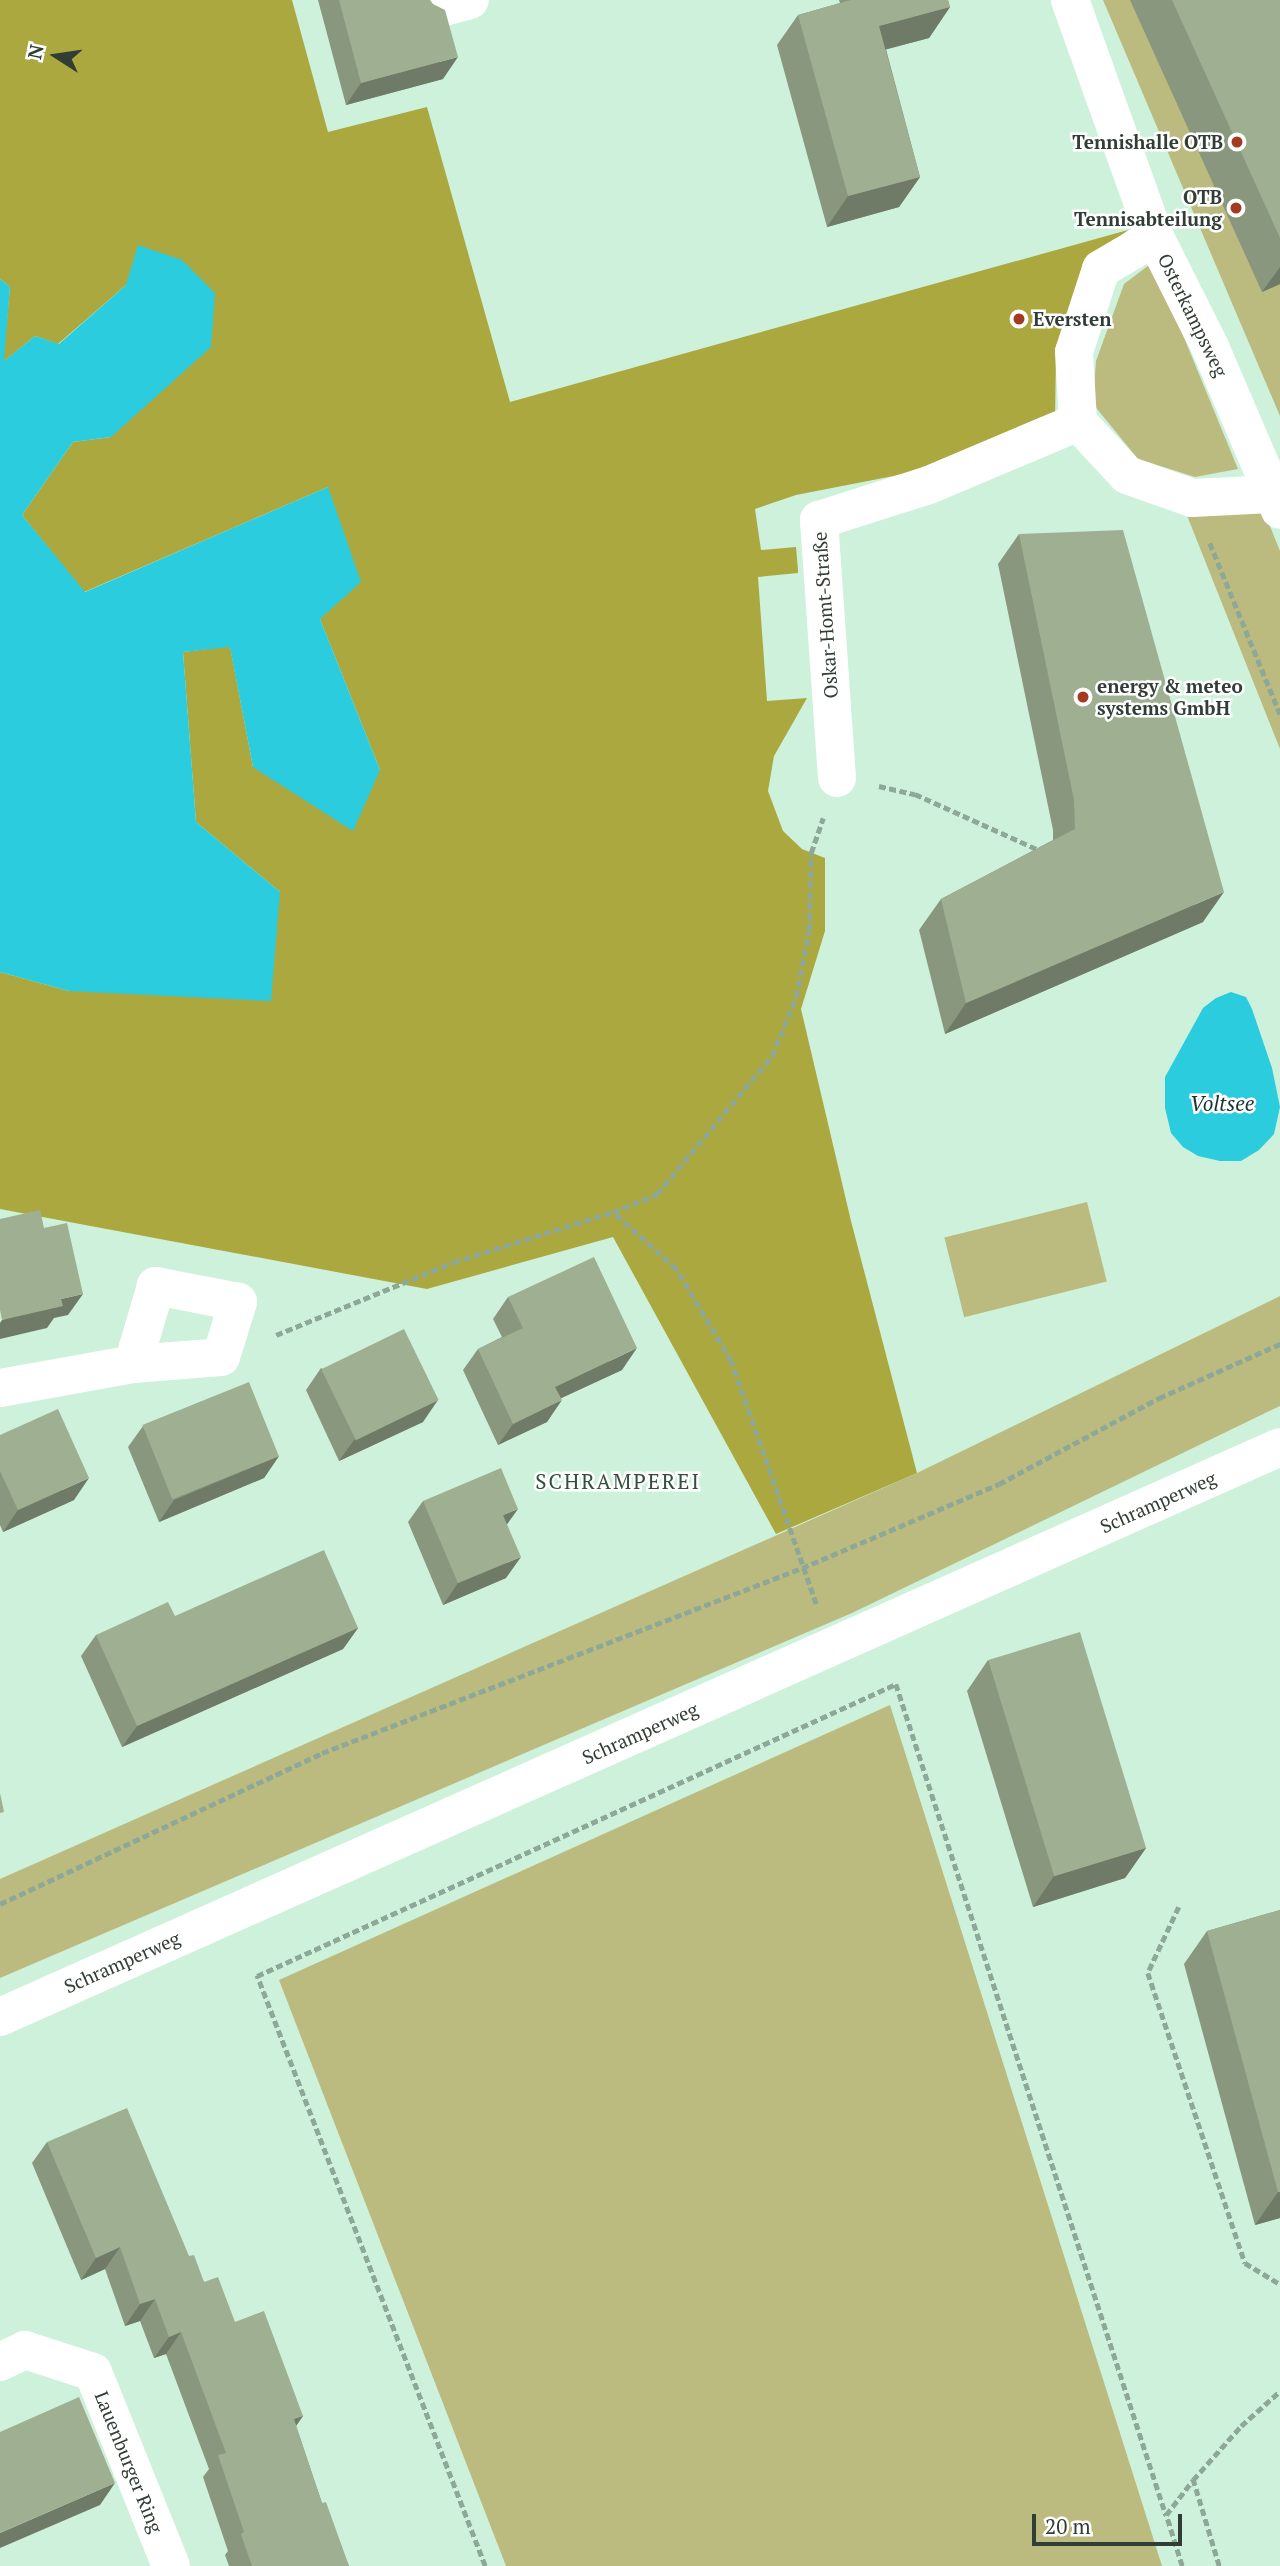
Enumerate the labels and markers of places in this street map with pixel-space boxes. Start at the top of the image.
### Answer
place label: Tennishalle OTB [1072,131,1223,153]
marker: Tennishalle OTB [1229,134,1245,150]
place label: OTB Tennisabteilung [1074,186,1222,230]
marker: OTB Tennisabteilung [1228,200,1244,216]
place label: Eversten [1033,308,1111,330]
marker: Eversten [1011,311,1027,327]
place label: energy & meteo systems GmbH [1097,675,1243,719]
marker: energy & meteo systems GmbH [1075,689,1091,705]

